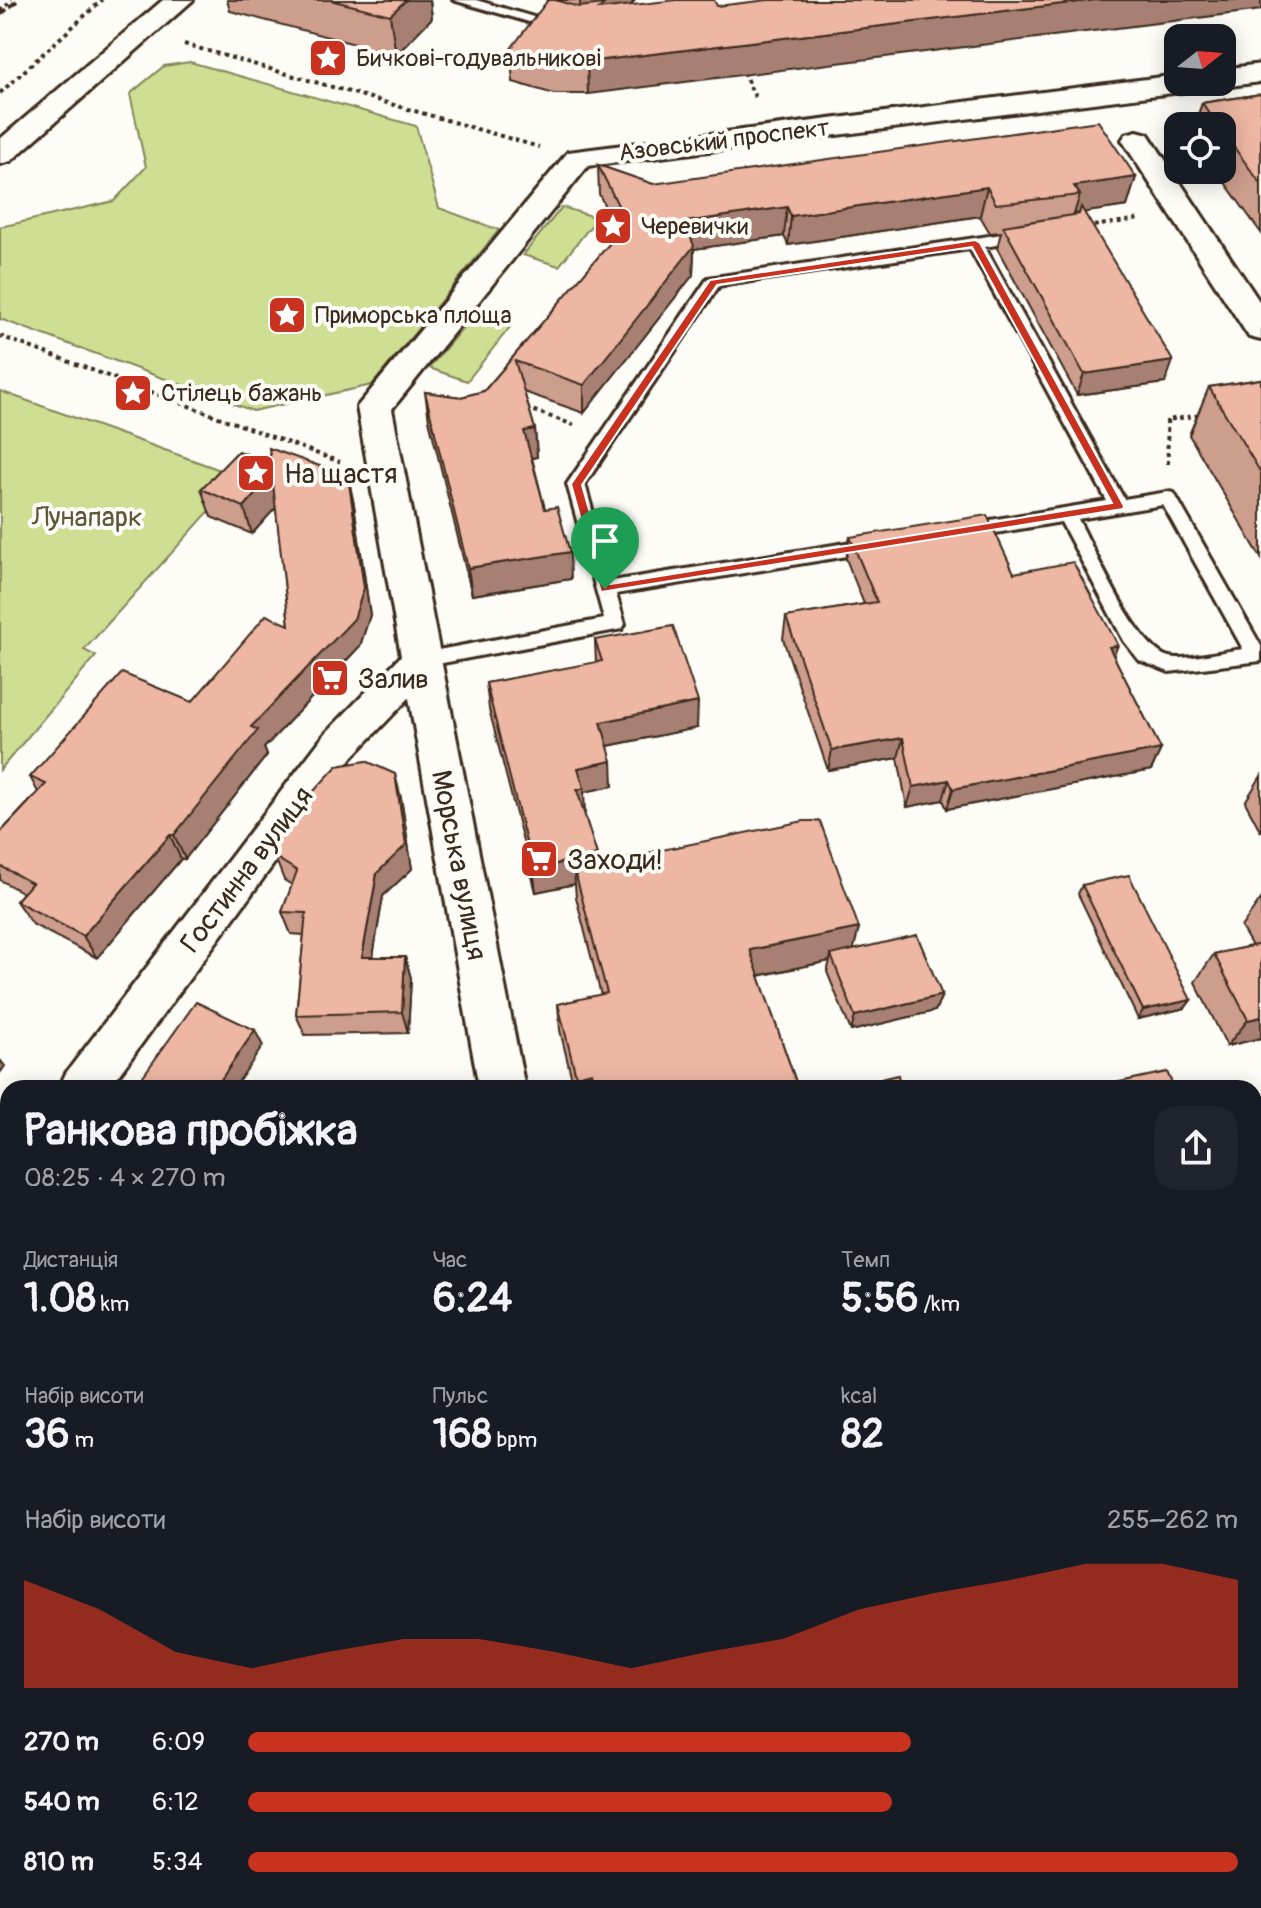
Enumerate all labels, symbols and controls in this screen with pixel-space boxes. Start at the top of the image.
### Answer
north arrow [1164,24,1236,96]
map controls [1164,24,1236,184]
place icon: Бичкові-годувальникові [307,37,349,79]
place label: Бичкові-годувальникові [356,44,601,73]
button: locate [1164,112,1236,184]
street label: Азовський проспект [617,113,831,168]
place icon: Черевички [592,205,634,247]
place label: Черевички [641,212,748,241]
place icon: Приморська площа [266,294,308,336]
place label: Приморська площа [315,301,512,330]
place icon: Стілець бажань [112,372,154,414]
place label: Стілець бажань [161,379,322,408]
place icon: На щастя [235,452,277,494]
place label: На щастя [284,457,397,492]
park label: Лунапарк [31,500,142,535]
pin [571,507,639,589]
icon: arrive [583,519,627,563]
supermarket icon: Залив [309,657,351,699]
place label: Залив [358,662,429,697]
street label: Морська вулиця [423,767,494,963]
street label: Гостинна вулиця [173,780,321,960]
supermarket icon: Заходи! [518,838,560,880]
place label: Заходи! [567,843,663,878]
text: Ранкова пробіжка [24,1104,357,1159]
button: share [1154,1106,1238,1190]
text: 08:25 · 4 × 270 m [24,1162,226,1194]
text: Дистанція [24,1246,118,1274]
text: Час [433,1246,467,1274]
text: Темп [841,1246,890,1274]
text: 1.08 [24,1274,96,1323]
text: 6:24 [433,1274,512,1323]
text: 5:56 [841,1274,919,1323]
text: km [96,1290,129,1318]
text: /km [919,1290,960,1318]
text: Набір висоти [24,1382,144,1410]
text: Пульс [433,1382,488,1410]
text: kcal [841,1382,877,1410]
text: 36 [24,1410,70,1459]
text: 168 [433,1410,492,1459]
text: 82 [841,1410,884,1459]
text: m [70,1426,94,1454]
text: bpm [492,1426,537,1454]
text: Набір висоти [24,1504,165,1536]
text: 255–262 m [1107,1504,1238,1536]
text: 270 m [24,1726,99,1758]
text: 6:09 [152,1726,205,1758]
text: 540 m [24,1786,100,1818]
text: 6:12 [152,1786,199,1818]
text: 810 m [24,1846,94,1878]
text: 5:34 [152,1846,203,1878]

